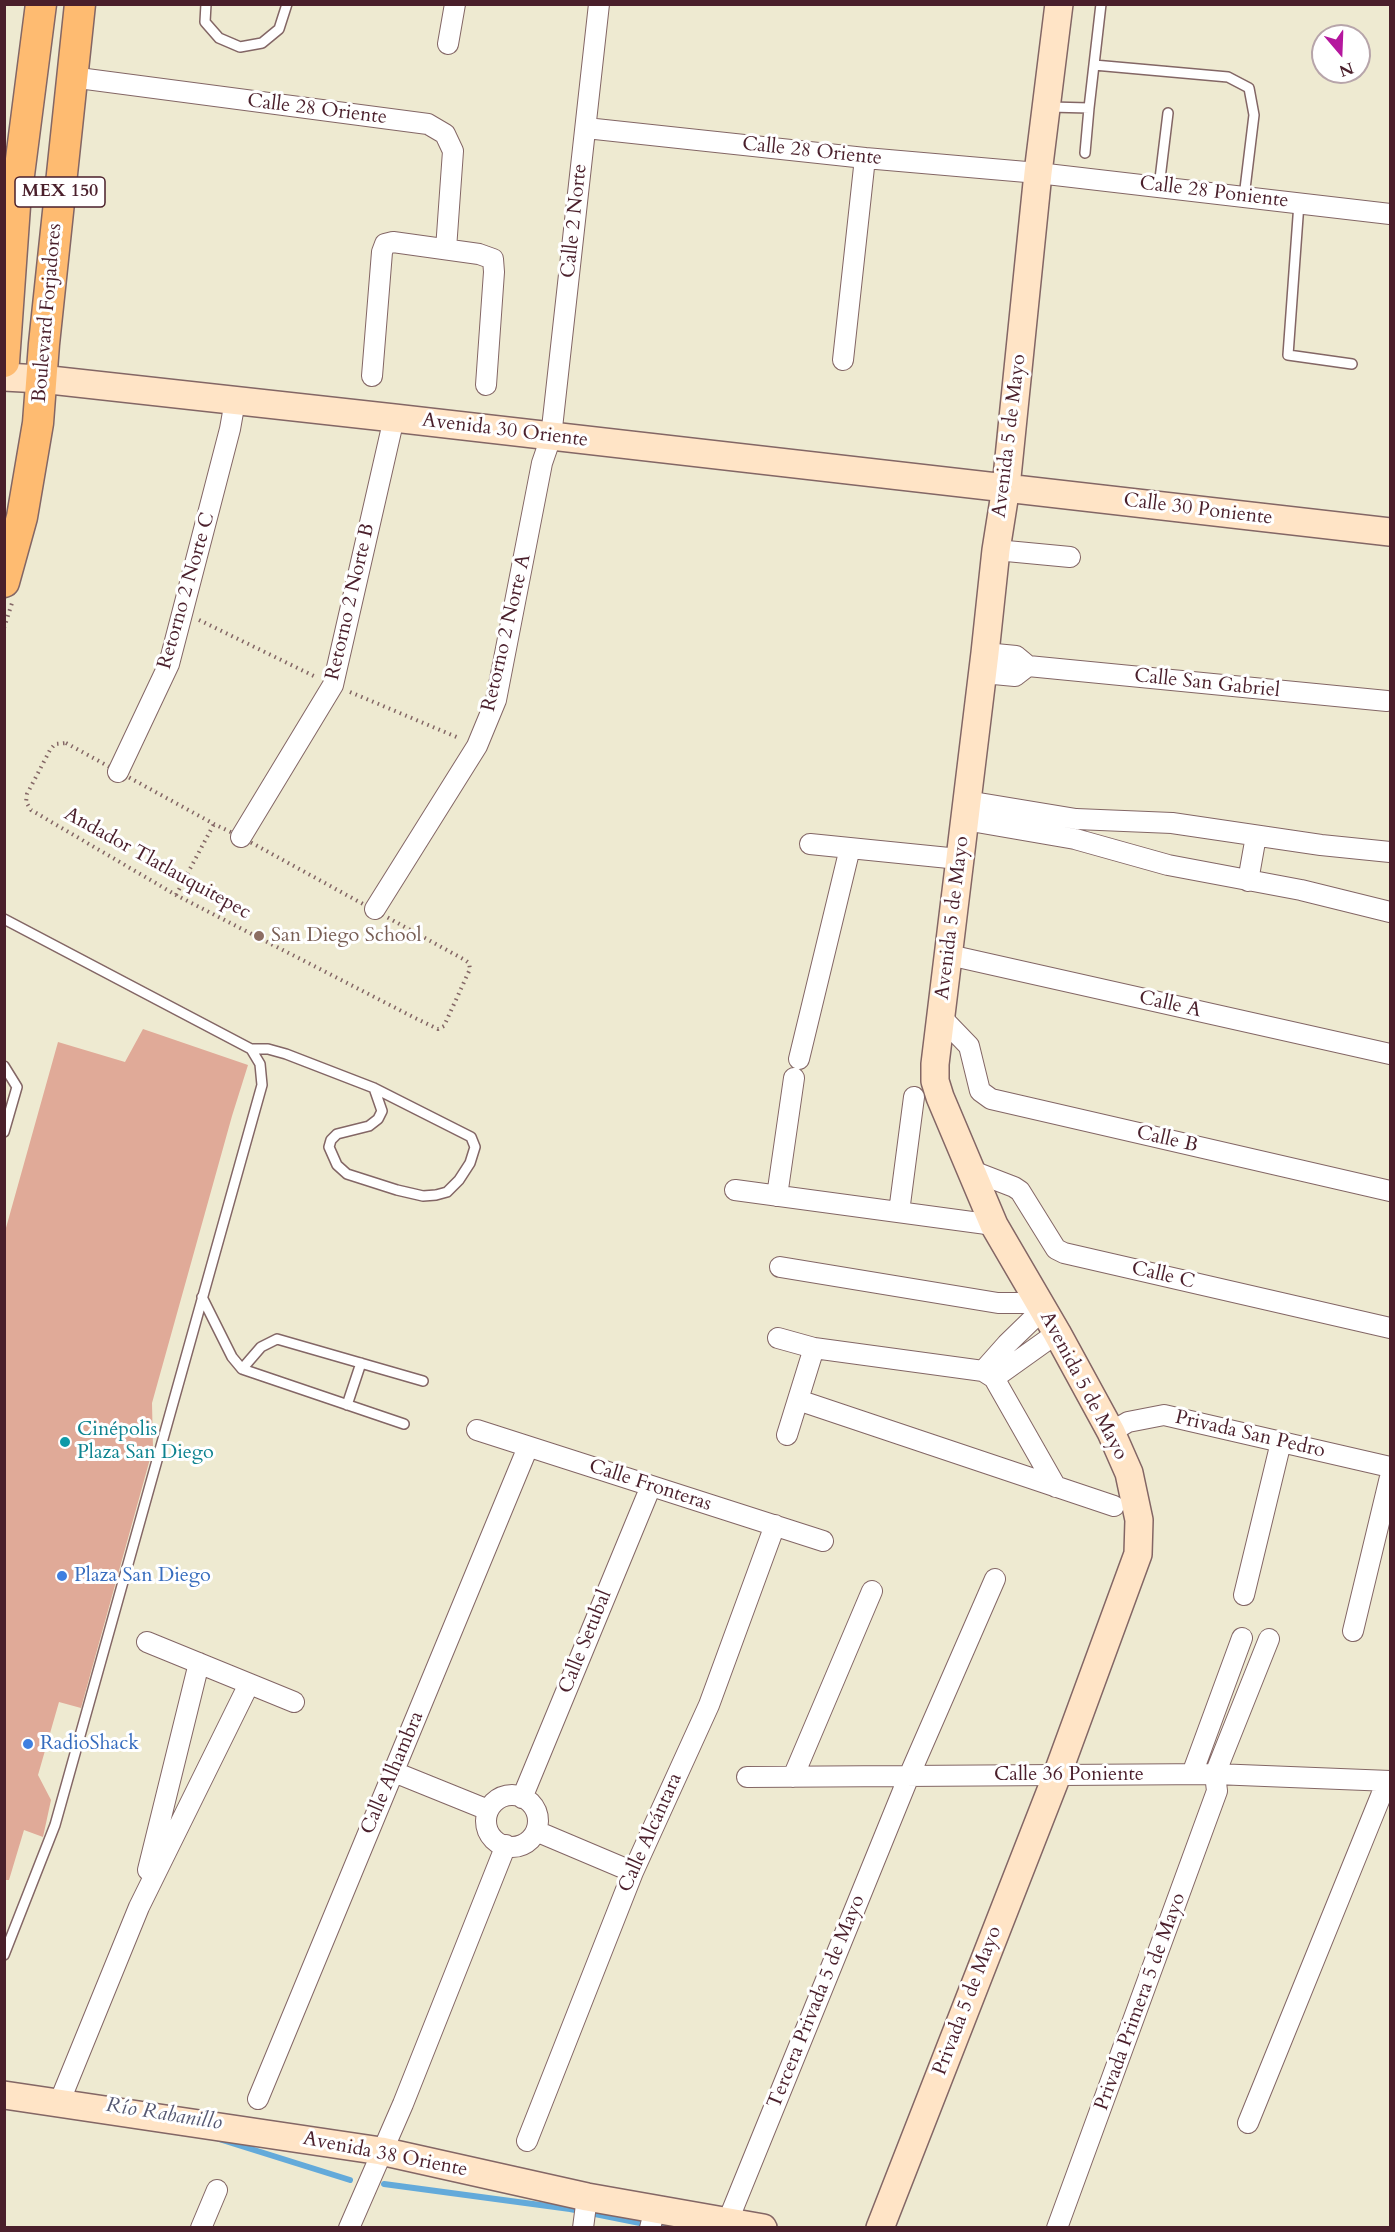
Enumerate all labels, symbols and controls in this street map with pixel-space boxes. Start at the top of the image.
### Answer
north arrow [1311,24,1371,84]
text: N [1336,56,1356,82]
street label: Calle 28 Oriente [246,90,388,130]
street label: Calle 28 Oriente [741,133,883,171]
street label: Calle 2 Norte [557,163,593,279]
street label: Calle 28 Poniente [1138,172,1290,214]
road number: MEX 150 [15,177,105,207]
street label: Boulevard Forjadores [28,222,68,404]
street label: Avenida 5 de Mayo [988,353,1032,519]
street label: Avenida 30 Oriente [421,409,589,453]
street label: Calle 30 Poniente [1122,489,1274,531]
street label: Retorno 2 Norte C [153,510,221,672]
street label: Retorno 2 Norte B [321,521,381,683]
street label: Retorno 2 Norte A [477,552,537,714]
street label: Calle San Gabriel [1133,664,1281,704]
street label: Andador Tlatlauquitepec [59,803,255,925]
street label: Avenida 5 de Mayo [931,835,975,1001]
place label: San Diego School [271,924,422,948]
marker: San Diego School [252,929,266,943]
street label: Calle A [1137,986,1203,1024]
street label: Calle B [1134,1121,1200,1159]
street label: Calle C [1129,1257,1197,1295]
street label: Avenida 5 de Mayo [1034,1308,1132,1464]
street label: Privada San Pedro [1173,1406,1327,1464]
place label: Cinépolis Plaza San Diego [77,1418,214,1465]
marker: Cinépolis Plaza San Diego [58,1435,72,1449]
street label: Calle Fronteras [586,1455,714,1517]
place label: Plaza San Diego [74,1564,211,1588]
marker: Plaza San Diego [55,1569,69,1583]
street label: Calle Setubal [554,1587,618,1697]
street label: Calle Alhambra [356,1708,430,1838]
place label: RadioShack [40,1732,139,1756]
marker: RadioShack [21,1737,35,1751]
street label: Calle 36 Poniente [994,1763,1144,1787]
street label: Calle Alcántara [614,1770,688,1896]
street label: Privada Primera 5 de Mayo [1090,1890,1192,2114]
street label: Tercera Privada 5 de Mayo [763,1892,871,2112]
street label: Privada 5 de Mayo [929,1923,1007,2079]
water label: Río Rabanillo [104,2093,224,2137]
street label: Avenida 38 Oriente [301,2127,469,2183]

